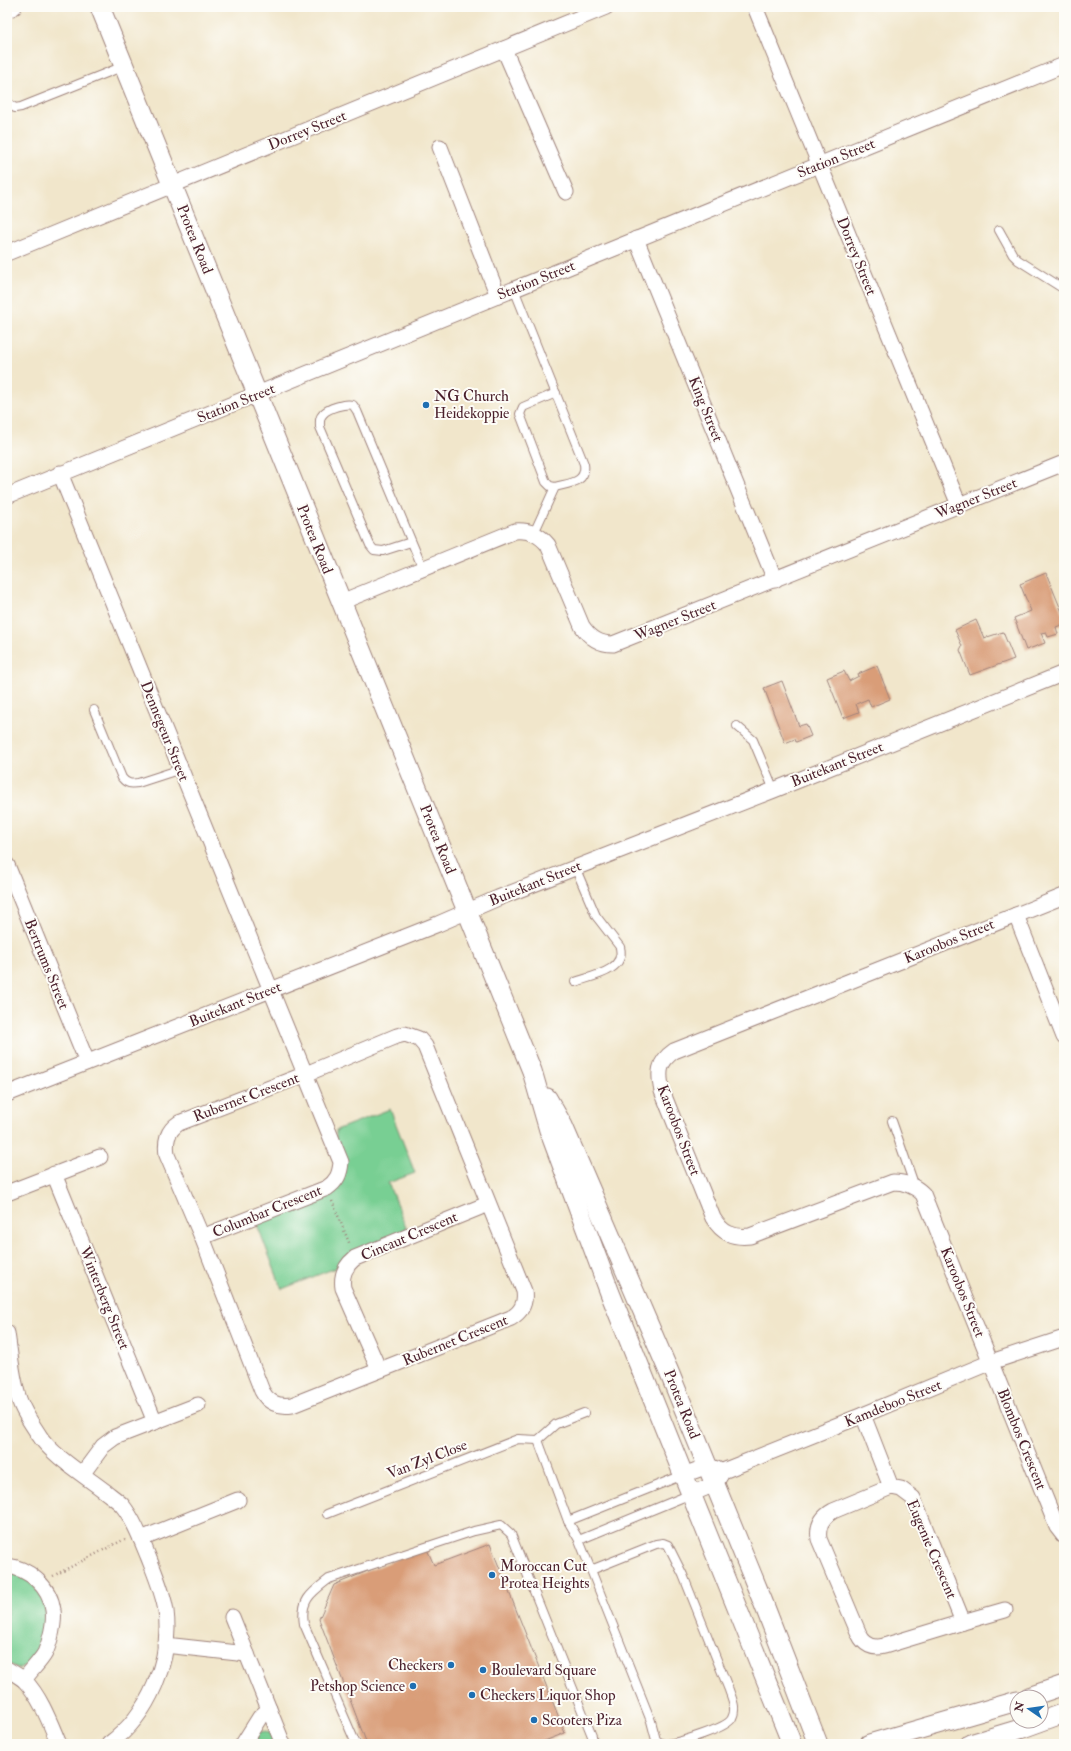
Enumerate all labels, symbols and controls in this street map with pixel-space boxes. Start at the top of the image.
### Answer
street label: Dorrey Street [265,106,349,155]
street label: Station Street [794,134,878,183]
street label: Protea Road [172,202,217,277]
street label: Dorrey Street [832,214,881,298]
street label: Station Street [494,256,578,305]
street label: King Street [684,374,727,445]
street label: Station Street [194,379,278,428]
place label: NG Church Heidekoppie [434,387,509,424]
marker: NG Church Heidekoppie [421,400,431,410]
street label: Wagner Street [932,473,1020,524]
street label: Protea Road [292,502,337,577]
street label: Wagner Street [631,595,719,646]
street label: Dennegeur Street [136,678,193,784]
street label: Buitekant Street [788,737,886,792]
street label: Protea Road [415,802,460,877]
street label: Buitekant Street [486,856,584,911]
street label: Karoobos Street [901,915,997,968]
street label: Bertrums Street [20,916,73,1012]
street label: Buitekant Street [186,977,284,1032]
street label: Rubernet Crescent [190,1068,302,1126]
street label: Karoobos Street [653,1082,705,1178]
street label: Columbar Crescent [210,1181,325,1242]
street label: Cincaut Crescent [358,1208,460,1265]
street label: Winterberg Street [75,1243,134,1353]
street label: Karoobos Street [936,1244,989,1340]
street label: Rubernet Crescent [400,1311,511,1370]
street label: Protea Road [659,1367,704,1442]
street label: Kamdeboo Street [842,1375,945,1432]
street label: Blombos Crescent [993,1386,1051,1493]
street label: Van Zyl Close [384,1435,470,1483]
street label: Eugenie Crescent [902,1497,961,1602]
place label: Moroccan Cut Protea Heights [500,1557,589,1593]
marker: Moroccan Cut Protea Heights [487,1570,497,1580]
place label: Checkers [388,1656,443,1675]
marker: Checkers [446,1660,456,1670]
place label: Boulevard Square [491,1661,596,1680]
marker: Boulevard Square [478,1665,488,1675]
place label: Petshop Science [310,1677,405,1697]
marker: Petshop Science [408,1681,418,1691]
place label: Checkers Liquor Shop [480,1686,616,1706]
north arrow [1009,1689,1049,1729]
marker: Checkers Liquor Shop [467,1690,477,1700]
text: N [1012,1699,1027,1714]
place label: Scooters Piza [542,1711,623,1730]
marker: Scooters Piza [529,1715,539,1725]

